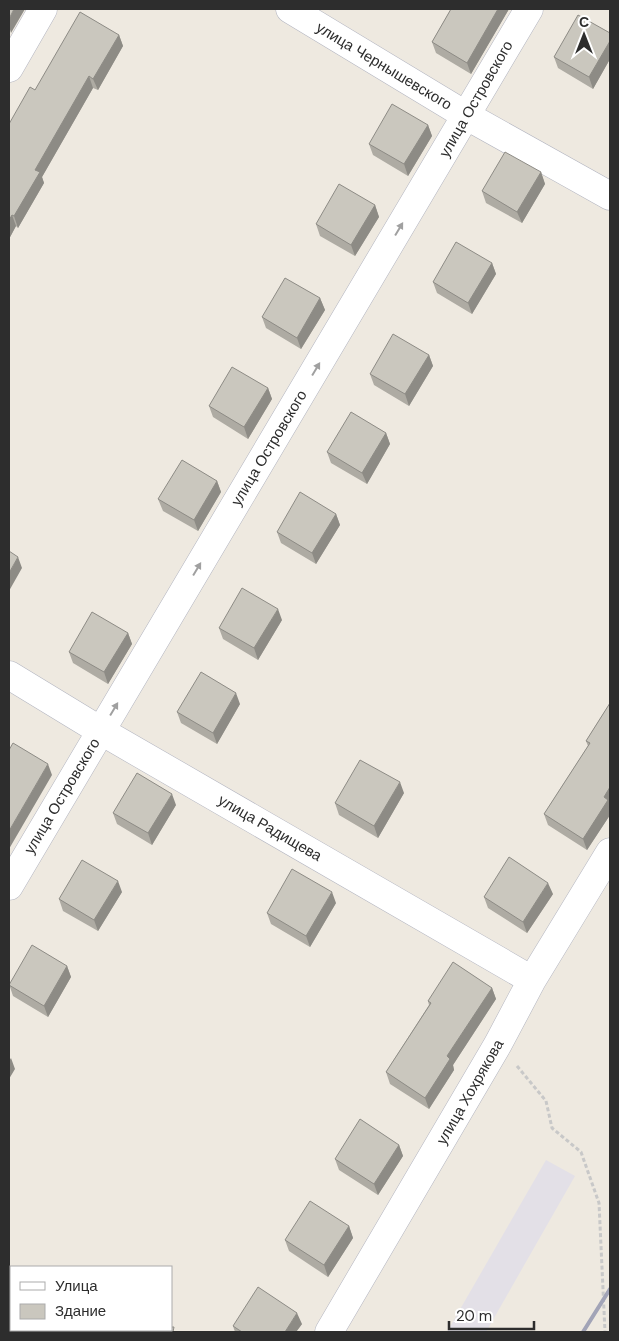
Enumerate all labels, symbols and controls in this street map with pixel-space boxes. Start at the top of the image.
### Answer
north arrow [559,10,609,60]
text: С [579,13,589,31]
street label: улица Чернышевского [312,17,456,115]
street label: улица Островского [434,37,518,161]
one-way arrow [395,223,404,236]
one-way arrow [312,362,321,375]
street label: улица Островского [226,386,312,510]
one-way arrow [193,562,202,575]
one-way arrow [110,702,119,715]
street label: улица Островского [19,734,105,858]
street label: улица Радищева [214,790,326,866]
street label: улица Хохрякова [432,1035,509,1148]
legend [10,1266,172,1331]
text: Улица [55,1276,98,1296]
scale bar [449,1298,534,1330]
text: Здание [55,1301,106,1321]
text: 20 m [456,1306,492,1326]

